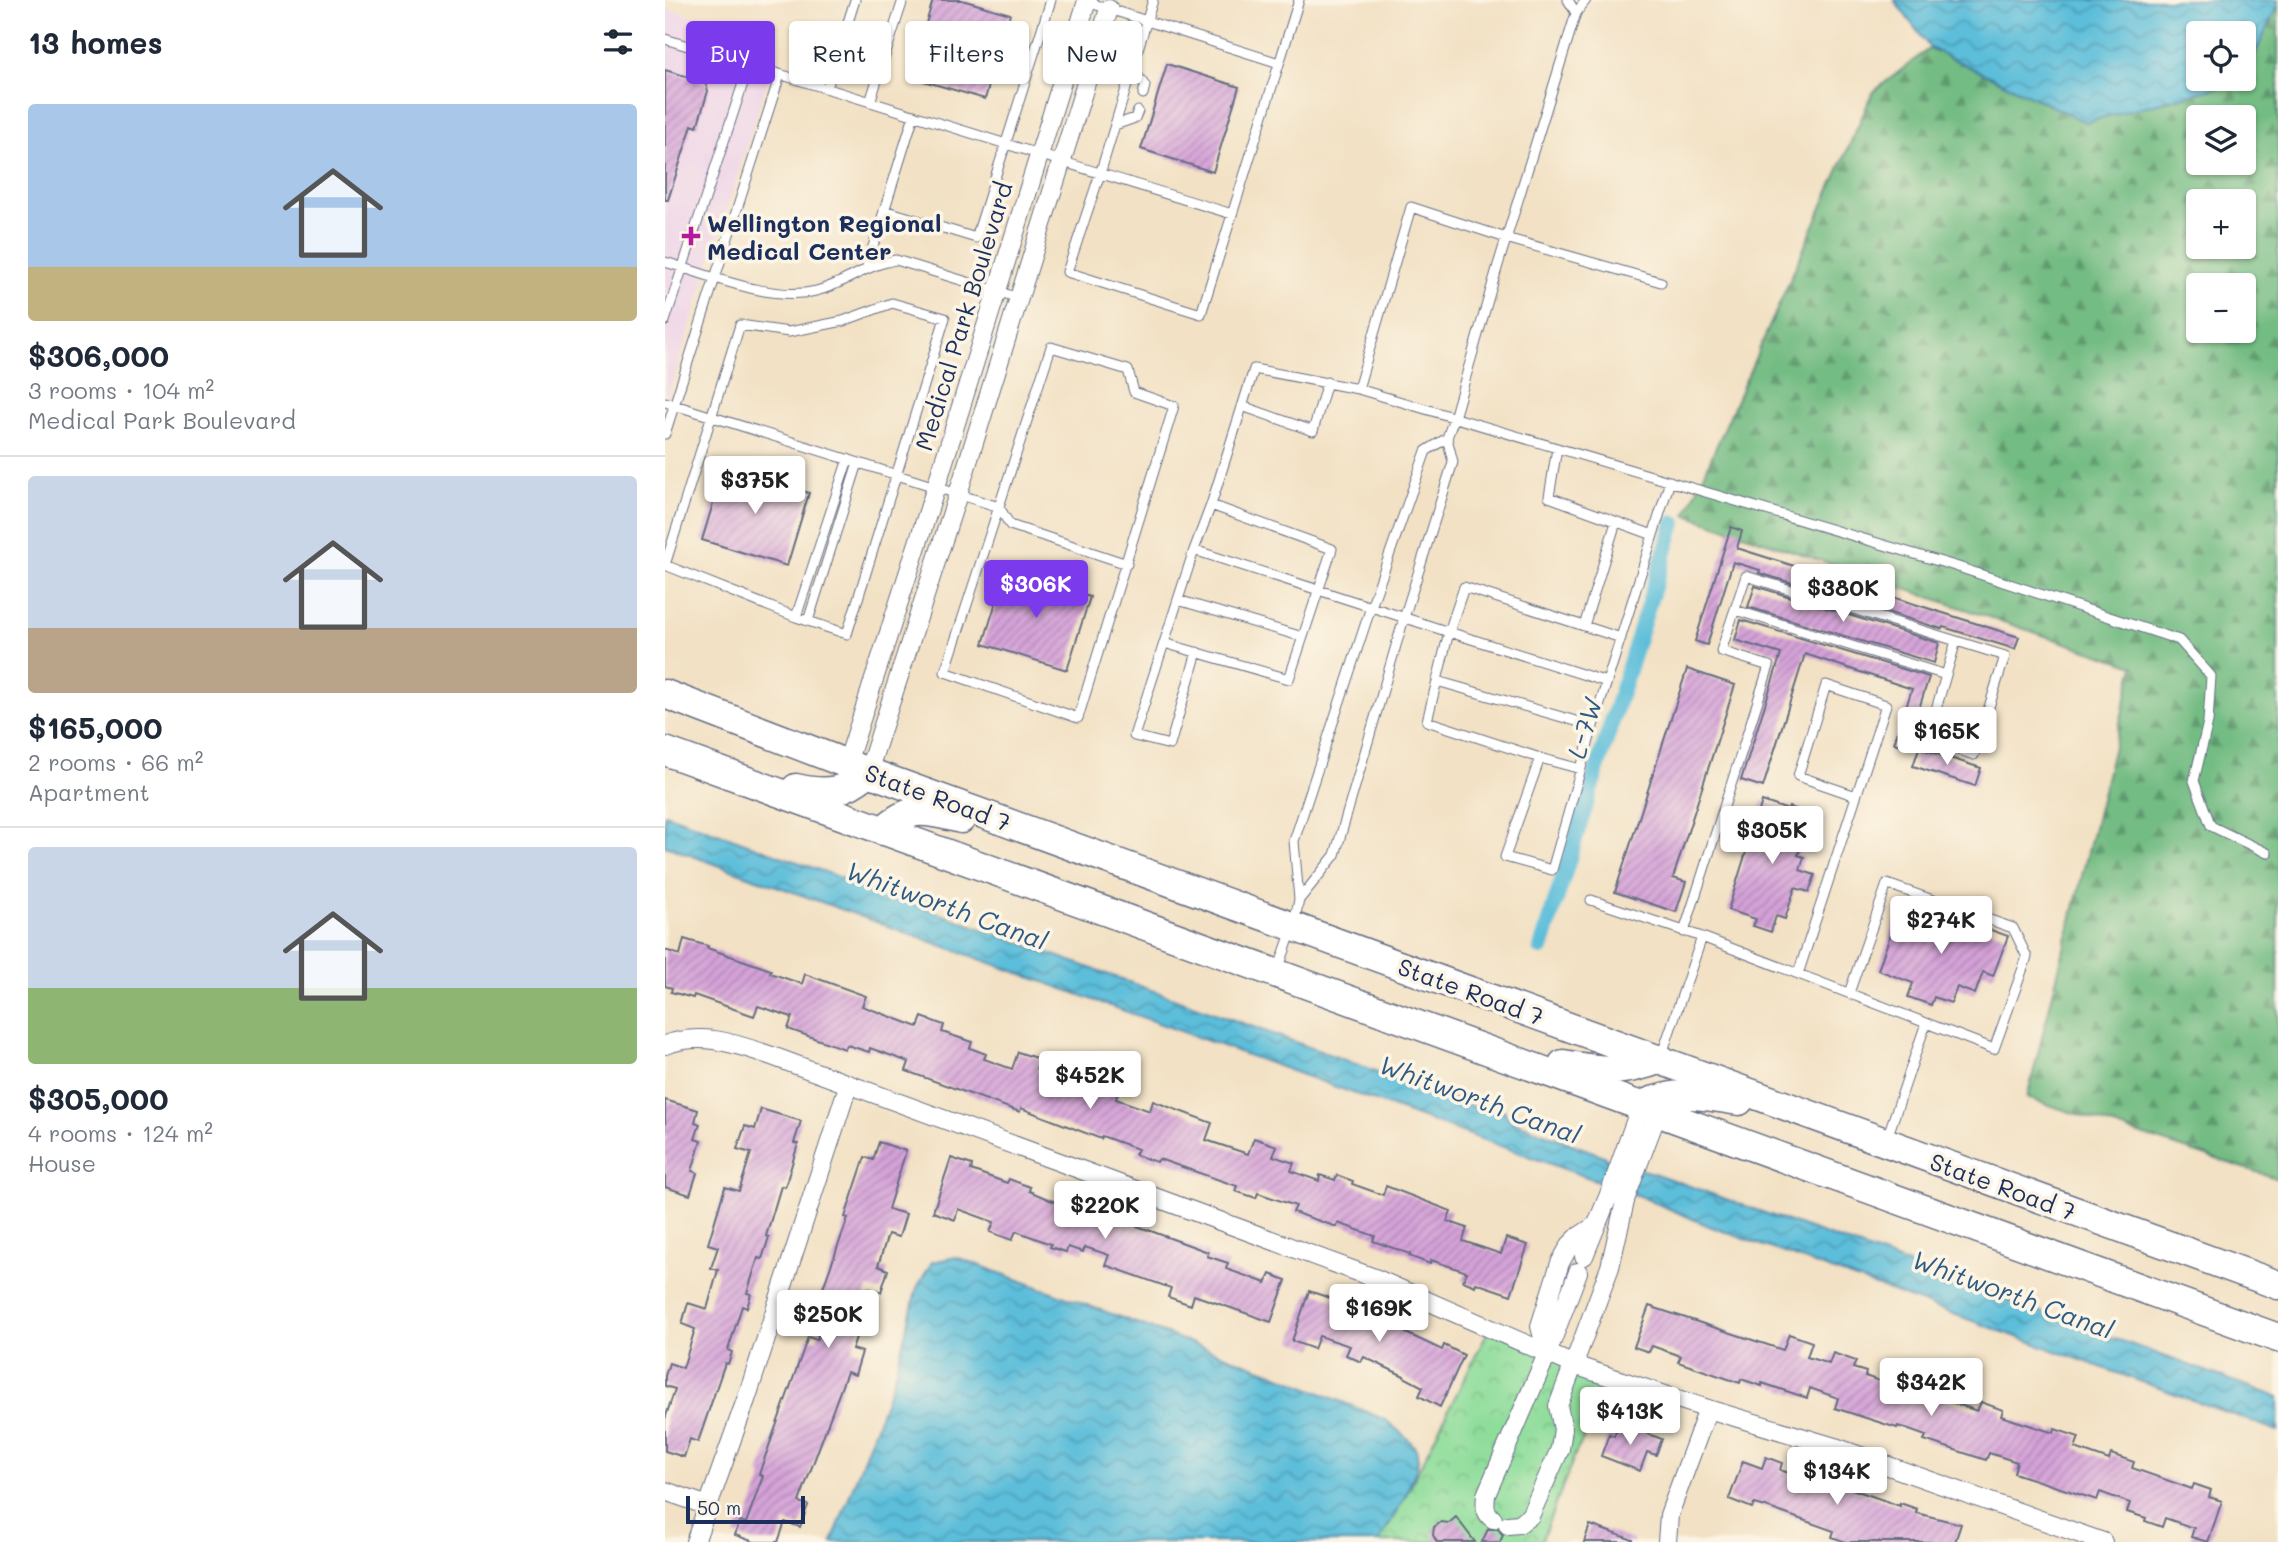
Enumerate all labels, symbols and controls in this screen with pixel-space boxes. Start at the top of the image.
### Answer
chip: Buy [686,21,775,84]
chip: Rent [789,21,891,84]
chip: Filters [905,21,1029,84]
chip: New [1043,21,1142,84]
map controls [2186,21,2256,343]
button: locate [2186,21,2256,91]
text: 13 homes [28,22,163,62]
icon: filters [599,23,637,61]
button: layers [2186,105,2256,175]
icon: home [270,150,396,276]
street label: Medical Park Boulevard [907,178,1019,454]
button: + [2186,189,2256,259]
place label: Wellington Regional Medical Center [707,207,941,266]
marker: Wellington Regional Medical Center [681,226,701,246]
button: − [2186,273,2256,343]
text: $306,000 [28,335,169,375]
text: 3 rooms · 104 m² [28,375,214,405]
text: Medical Park Boulevard [28,405,296,435]
pin: $375K [706,456,804,516]
text: $375K [720,464,790,494]
icon: home [270,522,396,648]
pin: $306K [987,560,1085,620]
pin: $380K [1794,564,1892,624]
text: $306K [1000,568,1072,598]
text: $380K [1807,572,1879,602]
water label: L-7W [1559,692,1610,763]
text: $165,000 [28,707,163,747]
pin: $165K [1898,708,1996,767]
text: $165K [1914,715,1980,745]
text: 2 rooms · 66 m² [28,747,203,777]
street label: State Road 7 [861,756,1015,838]
text: Apartment [28,777,150,807]
pin: $305K [1723,806,1821,866]
text: $305K [1736,814,1808,844]
water label: Whitworth Canal [842,853,1053,957]
icon: home [270,893,396,1019]
pin: $274K [1892,897,1990,956]
text: $274K [1906,904,1976,934]
street label: State Road 7 [1394,950,1548,1032]
water label: Whitworth Canal [1375,1047,1586,1151]
pin: $452K [1041,1052,1139,1111]
text: $452K [1055,1059,1125,1089]
text: $305,000 [28,1078,168,1118]
text: 4 rooms · 124 m² [28,1118,213,1148]
street label: State Road 7 [1926,1145,2080,1227]
text: House [28,1148,96,1178]
pin: $220K [1056,1182,1154,1241]
text: $220K [1070,1189,1140,1219]
water label: Whitworth Canal [1908,1242,2119,1346]
pin: $169K [1330,1284,1428,1344]
pin: $250K [779,1290,877,1350]
text: $169K [1345,1292,1413,1322]
text: $250K [793,1298,863,1328]
pin: $342K [1882,1358,1980,1418]
text: $342K [1896,1366,1966,1396]
pin: $413K [1581,1388,1679,1447]
text: $413K [1596,1395,1664,1425]
pin: $134K [1788,1448,1886,1507]
text: $134K [1803,1455,1871,1485]
scale bar [686,1493,805,1525]
text: 50 m [697,1495,741,1520]

